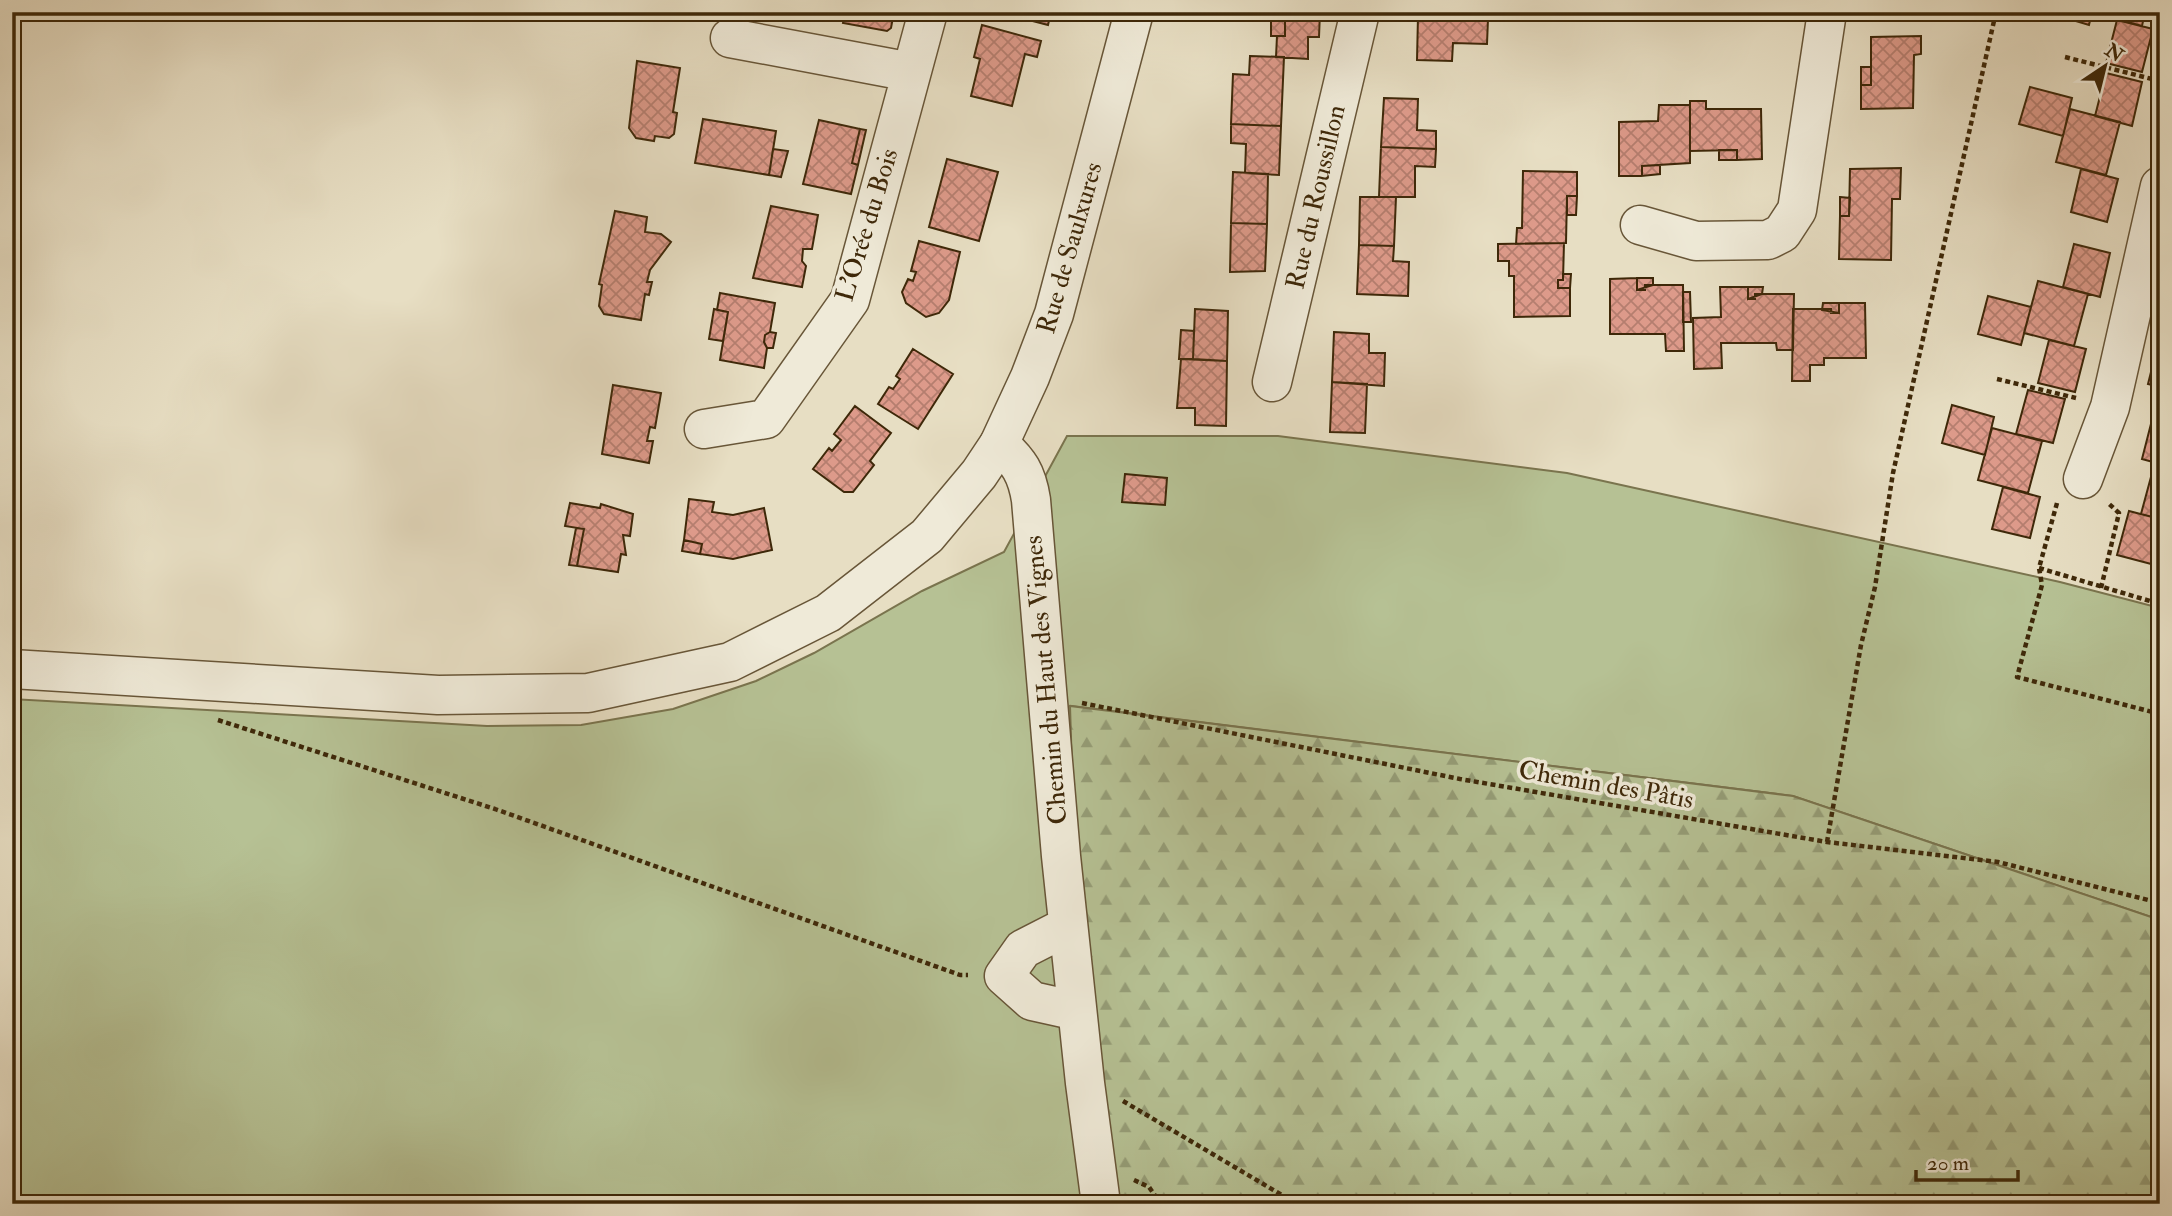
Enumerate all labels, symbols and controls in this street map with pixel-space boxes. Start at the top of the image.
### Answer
north arrow [2070,32,2140,102]
text: N [2100,38,2129,68]
street label: Rue du Roussillon [1279,102,1353,292]
street label: L'Orée du Bois [829,145,905,305]
street label: Rue de Saulxures [1030,158,1110,337]
street label: Chemin du Haut des Vignes [1017,534,1075,826]
street label: Chemin des Pâtis [1516,754,1696,816]
scale bar [1916,1139,2018,1183]
text: 20 m [1927,1150,1969,1177]

